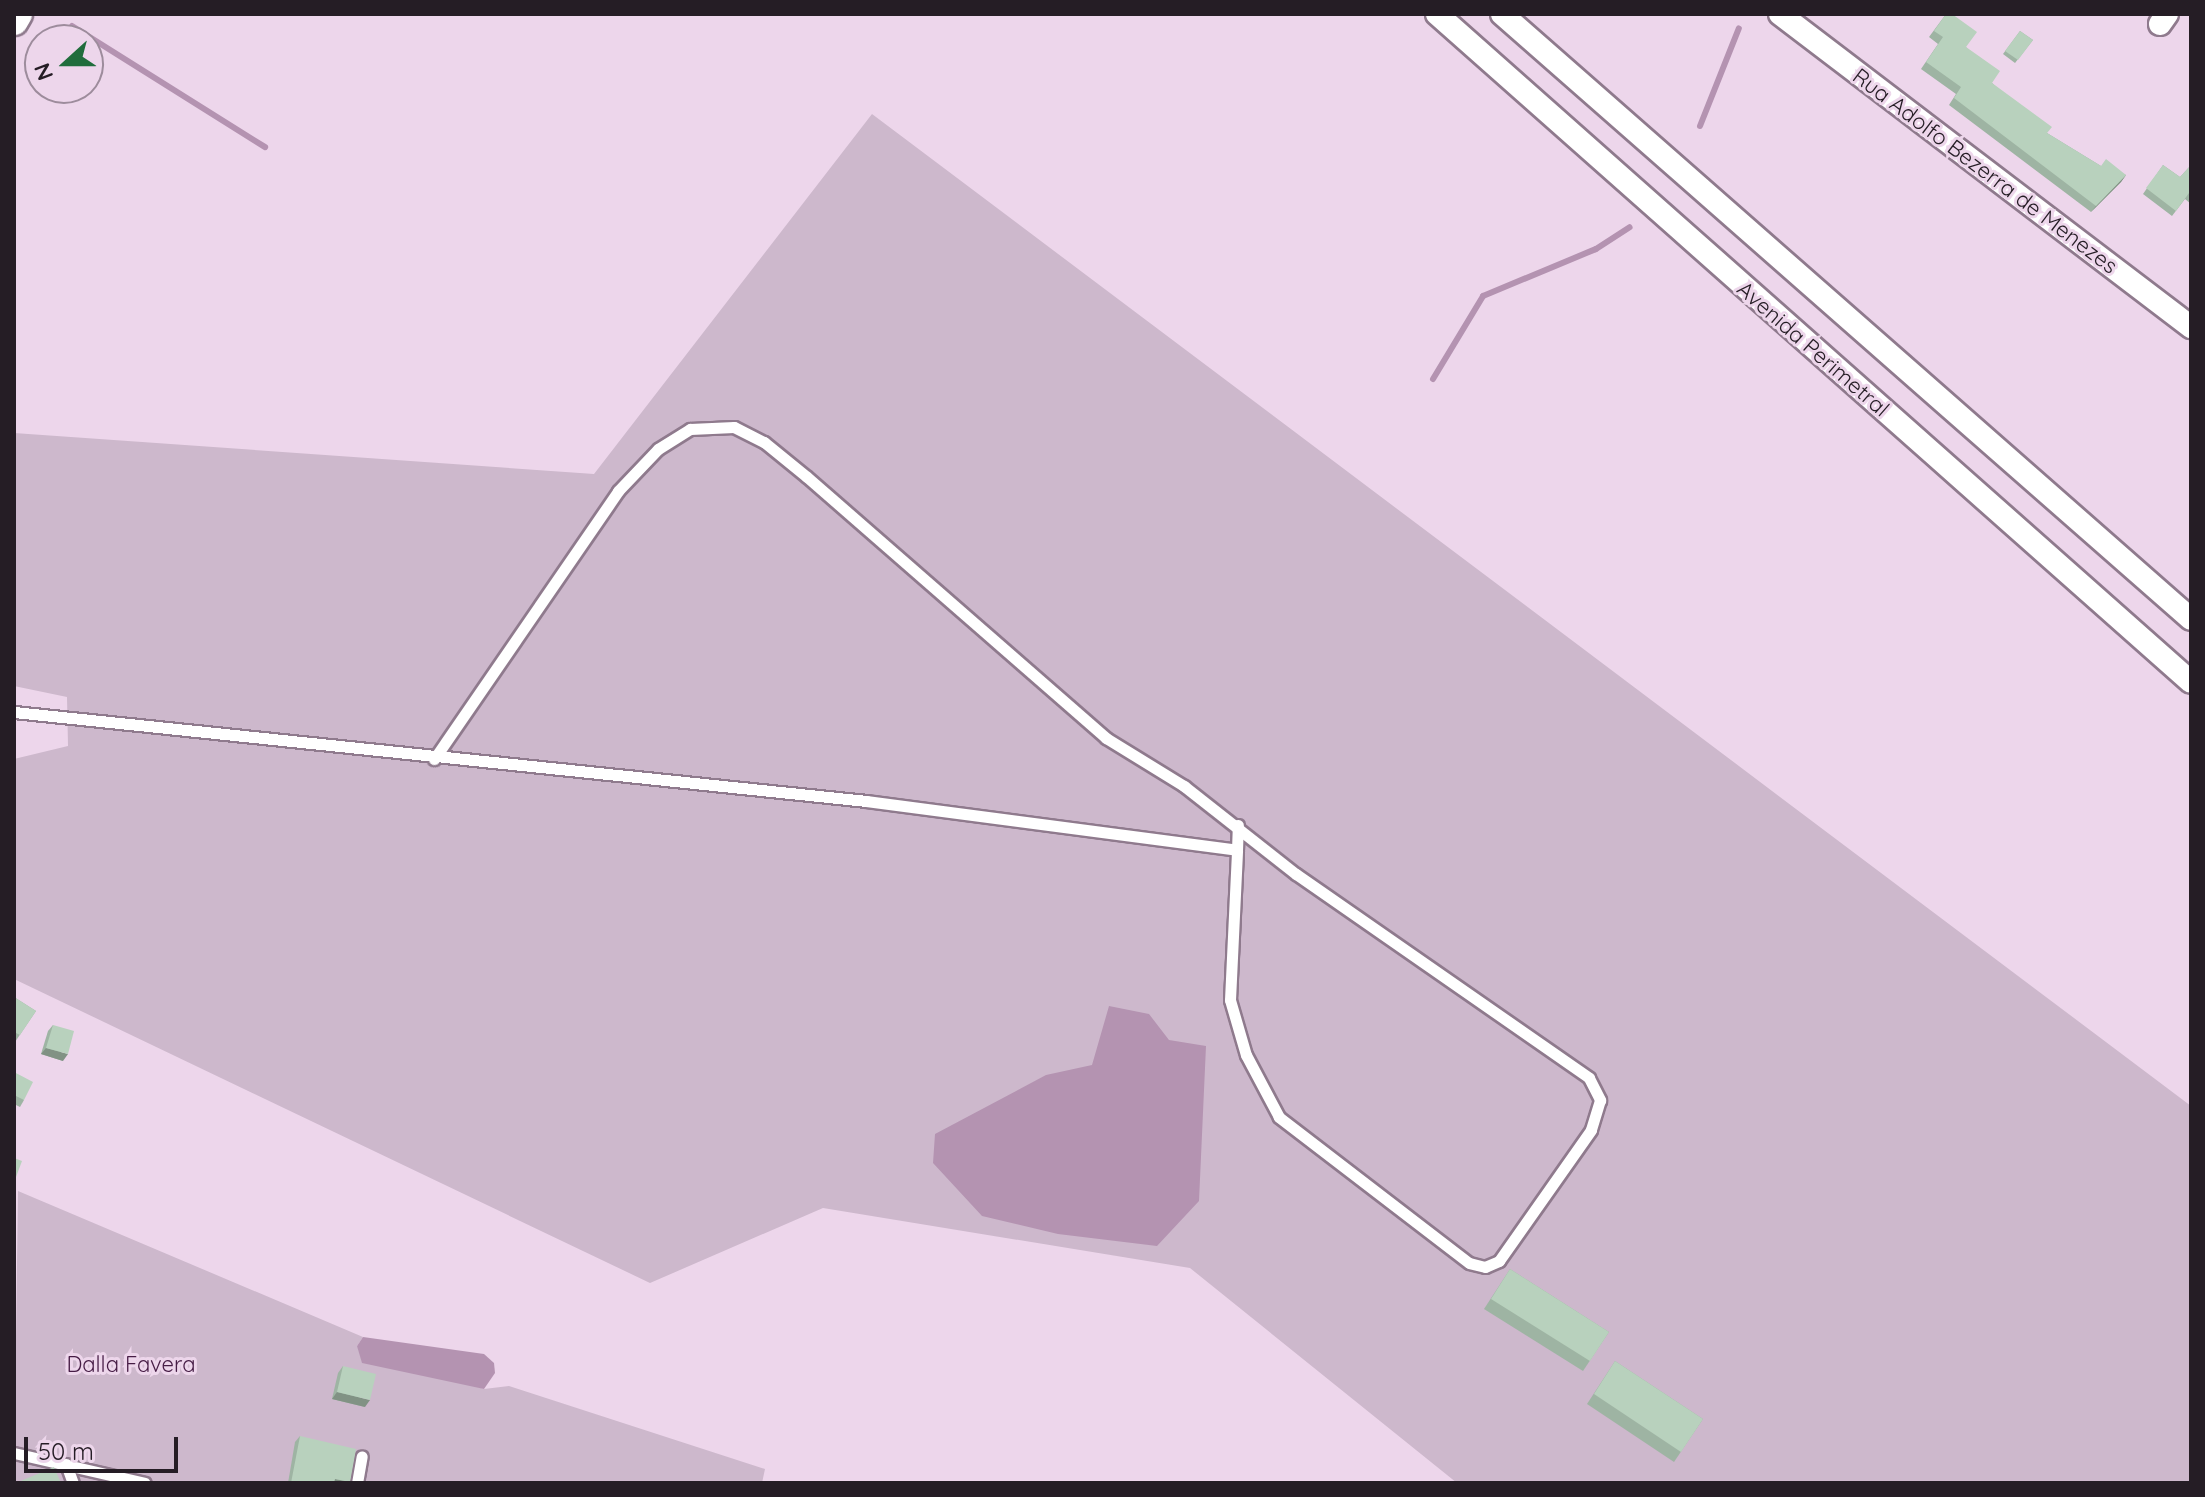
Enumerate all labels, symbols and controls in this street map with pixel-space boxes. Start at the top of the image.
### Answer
north arrow [24,24,104,104]
text: N [27,59,59,84]
street label: Rua Adolfo Bezerra de Menezes [1847,63,2123,279]
street label: Avenida Perimetral [1732,276,1894,422]
park label: Dalla Favera [66,1352,196,1378]
scale bar [28,1421,182,1471]
text: 50 m [38,1436,94,1466]

